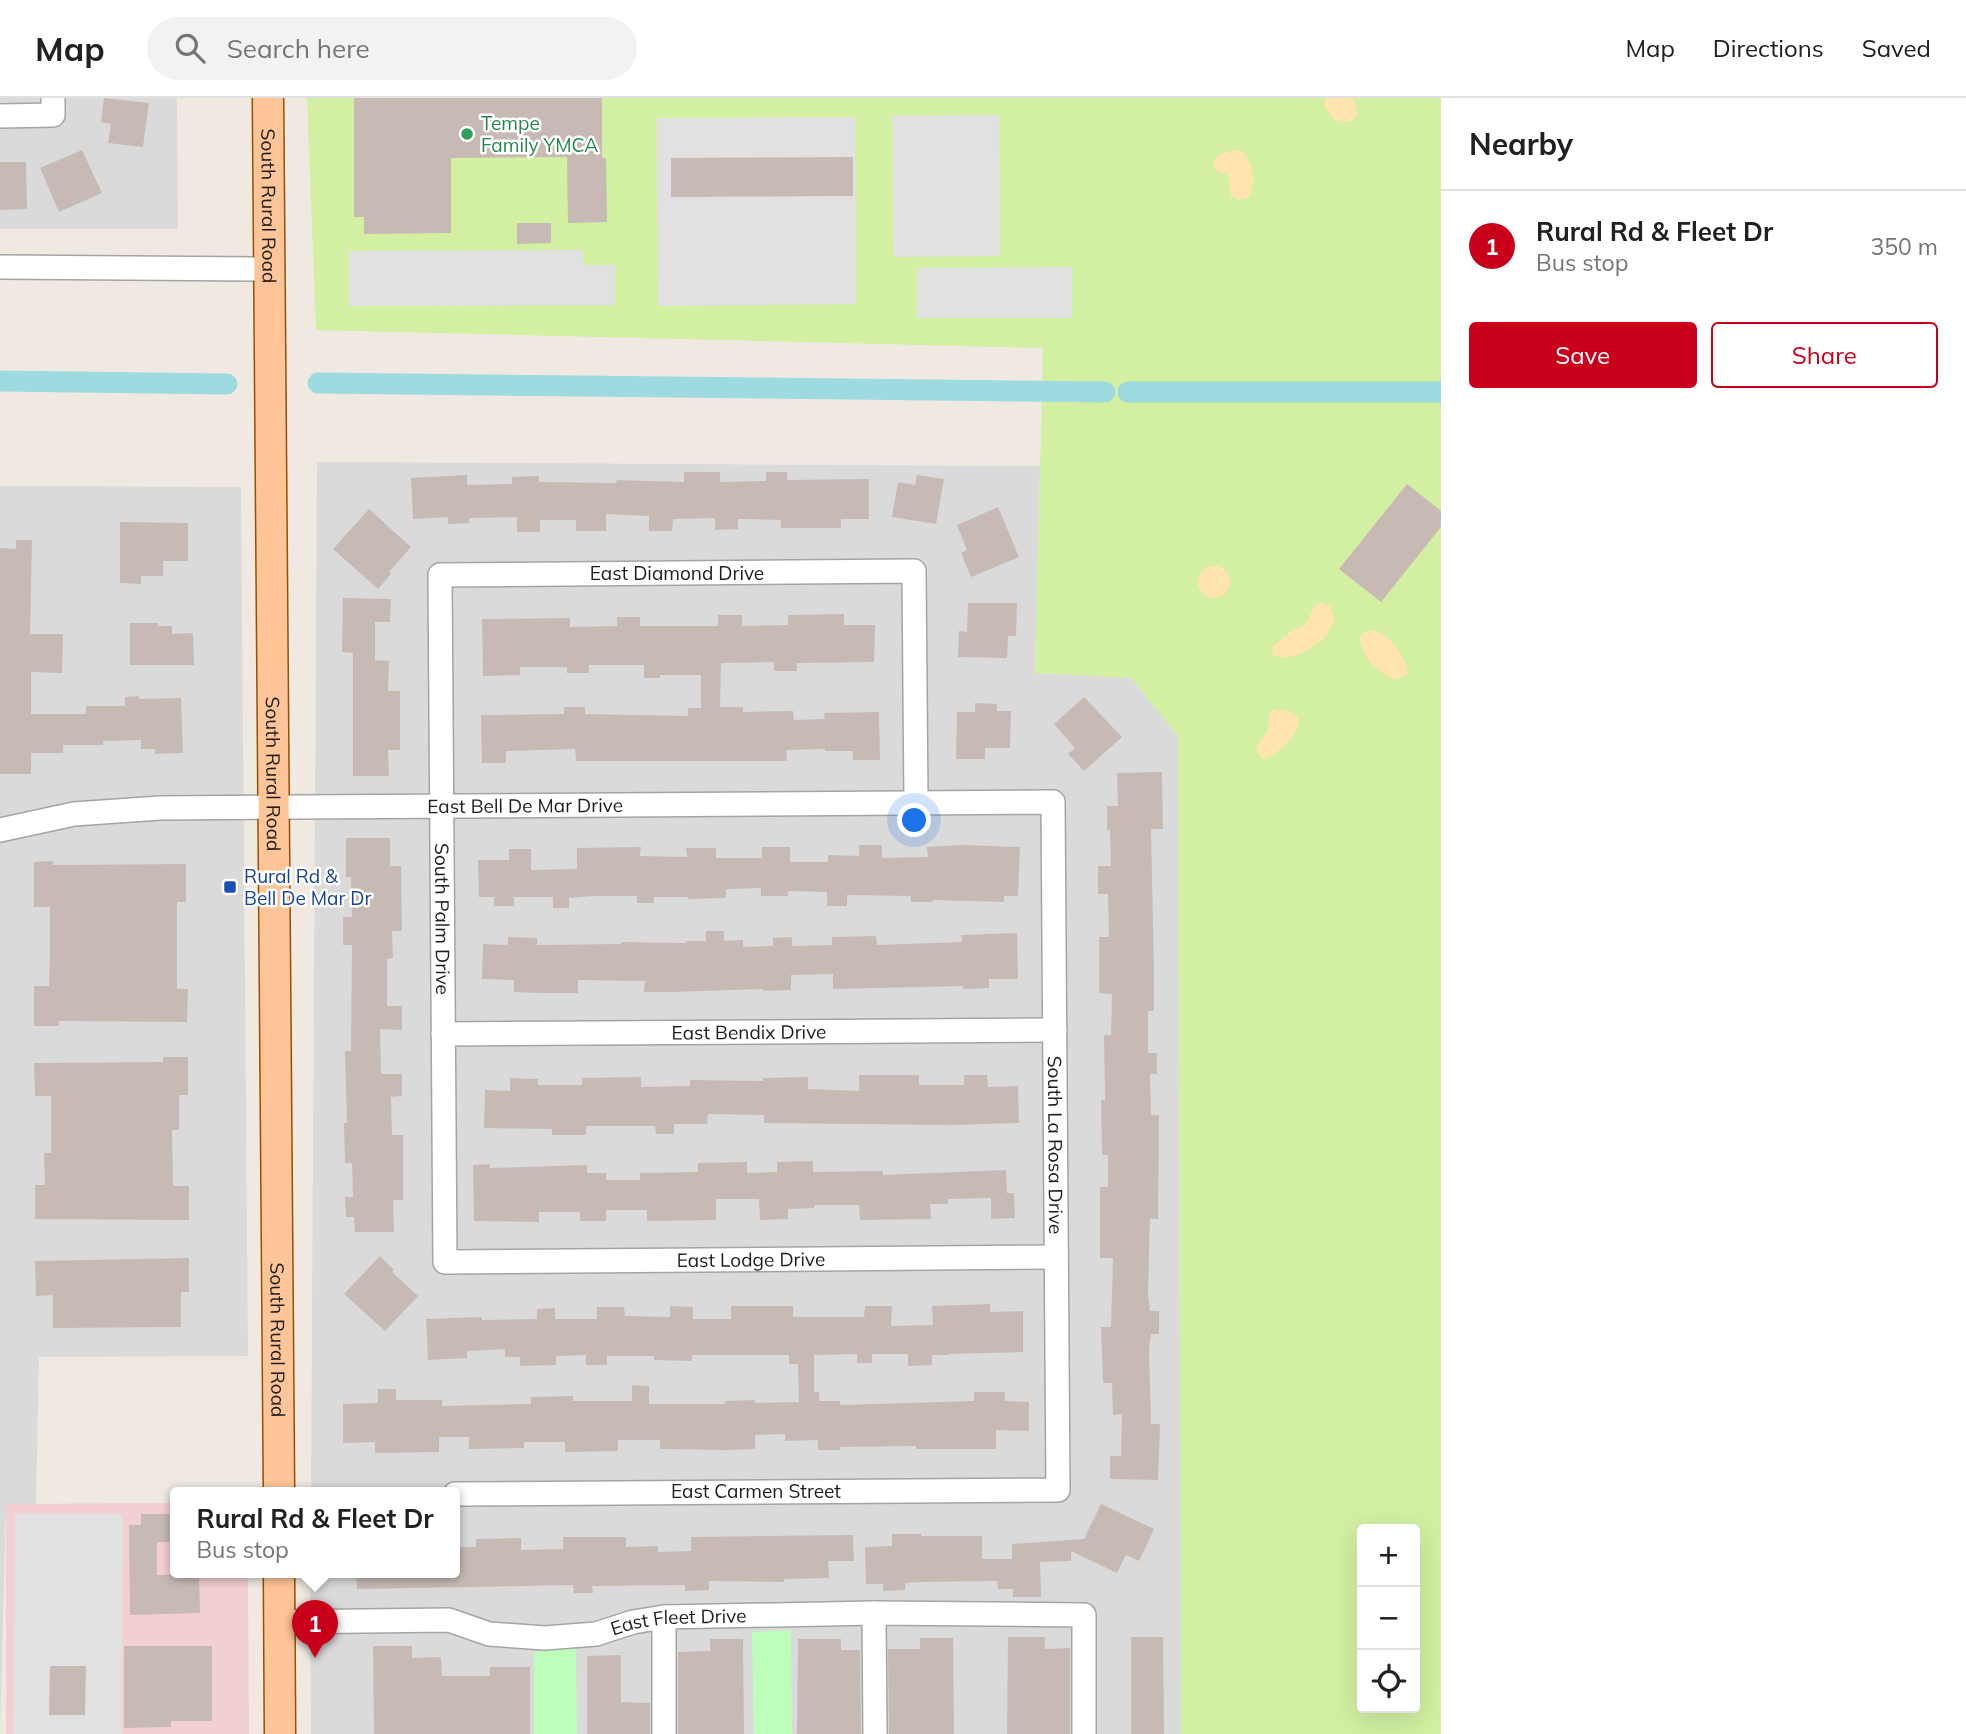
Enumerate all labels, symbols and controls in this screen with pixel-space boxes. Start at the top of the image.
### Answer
search box [147,17,637,80]
text: Map [35,28,105,69]
icon: search [171,29,209,67]
text: Search here [227,32,370,65]
text: Map [1625,33,1675,63]
text: Directions [1713,33,1824,63]
text: Saved [1862,33,1931,63]
place label: Tempe Family YMCA [481,111,598,157]
text: Nearby [1469,125,1573,163]
marker: Tempe Family YMCA [459,126,475,142]
street label: South Rural Road [256,128,281,284]
text: Rural Rd & Fleet Dr [1536,215,1773,248]
text: 1 [1485,232,1499,261]
text: 350 m [1870,232,1938,261]
text: Bus stop [1536,248,1628,277]
button: Save [1469,322,1697,388]
button: Share [1711,322,1938,388]
street label: East Diamond Drive [590,561,764,585]
street label: South Rural Road [261,696,286,852]
street label: East Bell De Mar Drive [427,793,623,818]
your location [897,803,931,837]
street label: South Palm Drive [430,843,455,995]
place label: Rural Rd & Bell De Mar Dr [244,864,371,910]
marker: Rural Rd & Bell De Mar Dr [222,879,238,895]
street label: East Bendix Drive [672,1019,826,1045]
street label: South La Rosa Drive [1043,1056,1068,1234]
street label: East Lodge Drive [677,1247,825,1272]
street label: South Rural Road [265,1262,290,1417]
street label: East Carmen Street [671,1479,841,1503]
popup [170,1487,460,1578]
text: Rural Rd & Fleet Dr [196,1502,434,1535]
map controls [1357,1524,1420,1713]
button: + [1357,1524,1420,1587]
text: Bus stop [196,1535,289,1564]
button: − [1357,1587,1420,1650]
pin: 1 [292,1600,338,1658]
street label: East Fleet Drive [607,1603,747,1641]
button: locate [1357,1650,1420,1713]

